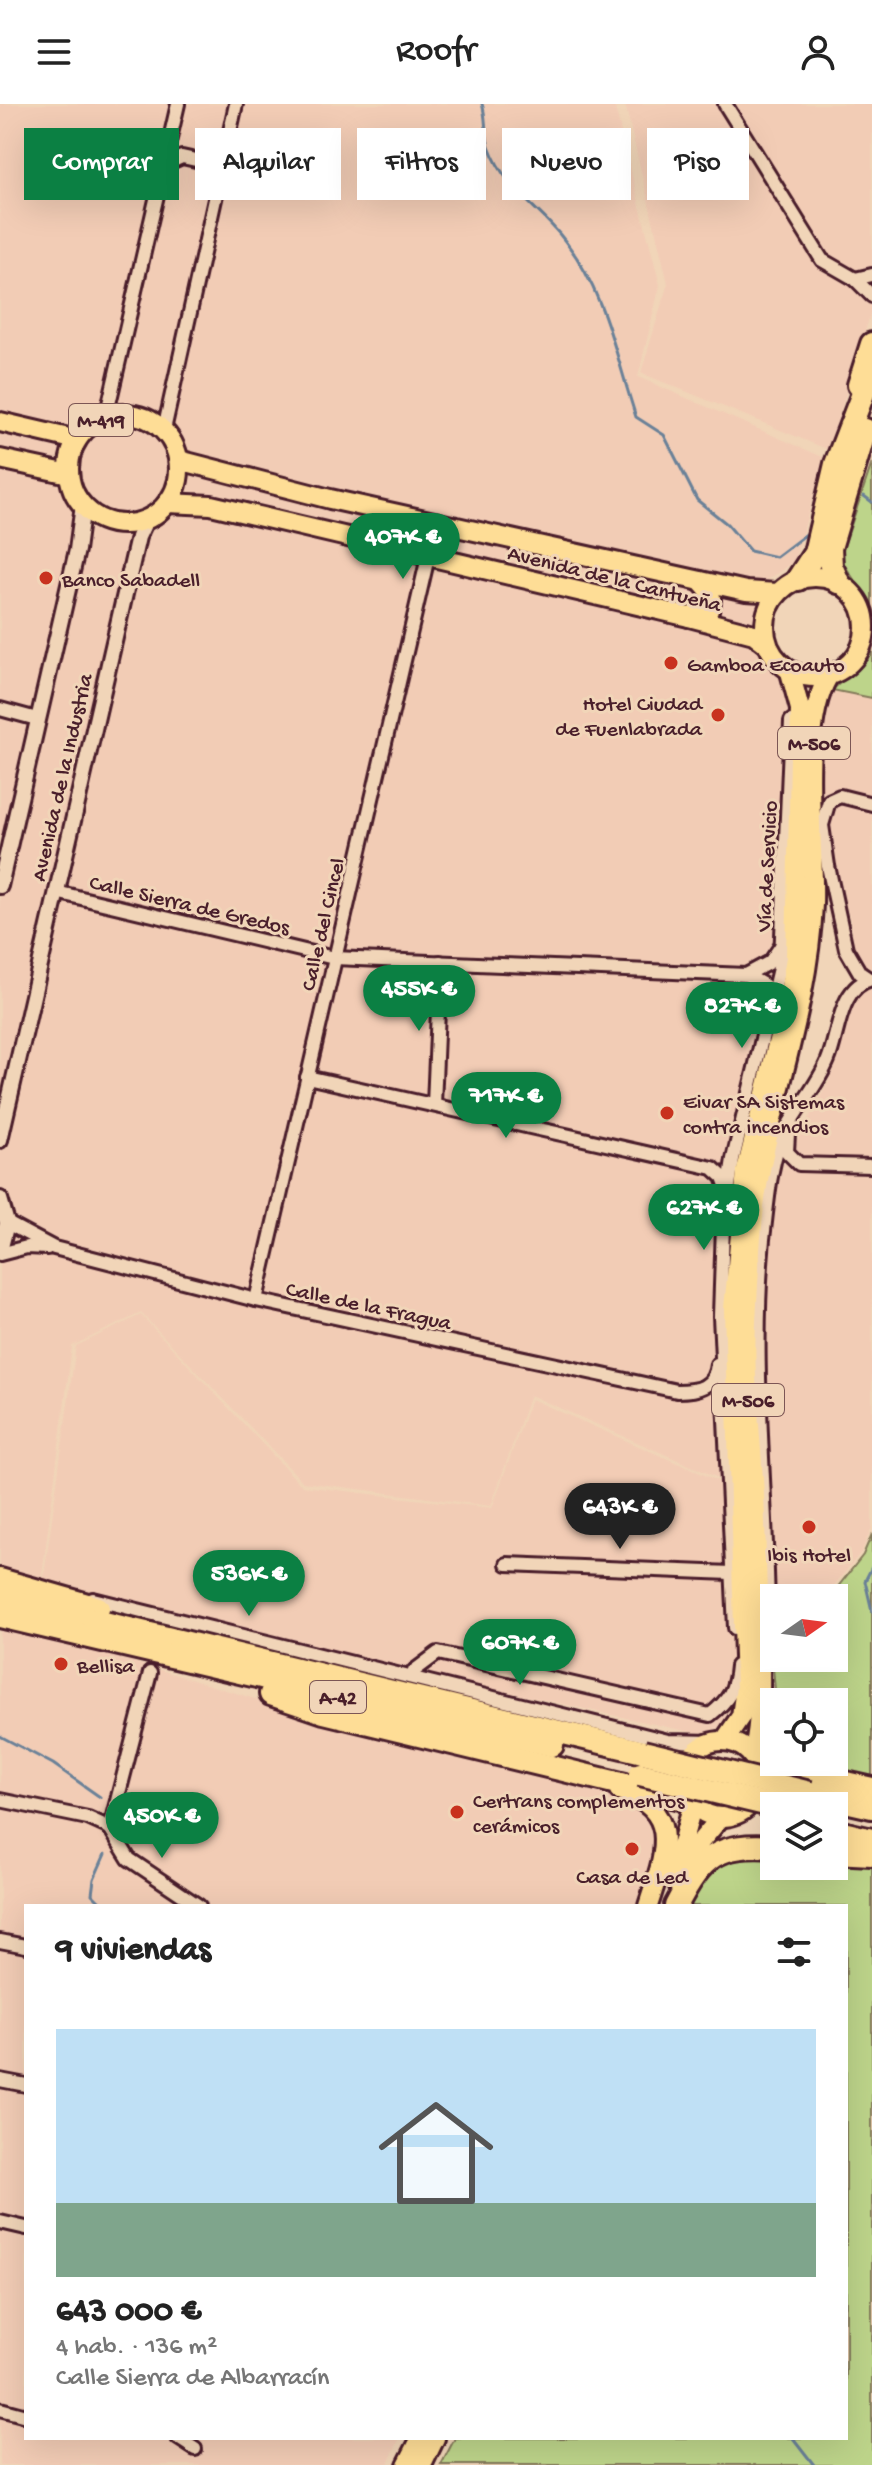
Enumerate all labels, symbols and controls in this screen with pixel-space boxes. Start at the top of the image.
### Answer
icon: menu [32,30,76,74]
icon: person [796,30,840,74]
text: Roofr [396,31,476,74]
chip: Comprar [24,128,179,200]
chip: Alquilar [195,128,341,200]
chip: Filtros [357,128,486,200]
chip: Nuevo [502,128,631,200]
chip: Piso [647,128,749,200]
road number: M-419 [69,404,133,436]
pin: 407K € [338,513,468,581]
text: 407K € [365,523,441,554]
street label: Avenida de la Cantueña [505,542,724,620]
marker: Banco Sabadell [37,569,55,587]
place label: Banco Sabadell [61,569,200,595]
marker: Gamboa Ecoauto [662,654,680,672]
place label: Gamboa Ecoauto [687,654,845,680]
street label: Avenida de la Industria [27,671,101,884]
place label: Hotel Ciudad de Fuenlabrada [555,693,704,744]
marker: Hotel Ciudad de Fuenlabrada [709,706,727,724]
road number: M-506 [778,727,850,759]
street label: Vía de Servicio [753,800,785,933]
street label: Calle del Cincel [297,856,353,994]
street label: Calle Sierra de Gredos [86,871,293,943]
pin: 455K € [354,965,484,1033]
text: 455K € [381,975,457,1006]
pin: 827K € [677,982,807,1050]
text: 827K € [704,992,780,1023]
pin: 717K € [441,1072,571,1140]
text: 717K € [469,1082,543,1113]
place label: Eivar SA Sistemas contra incendios [683,1091,845,1142]
marker: Eivar SA Sistemas contra incendios [658,1104,676,1122]
pin: 627K € [639,1184,769,1252]
text: 627K € [666,1194,742,1225]
street label: Calle de la Fragua [283,1278,454,1338]
road number: M-506 [712,1384,784,1416]
pin: 643K € [555,1483,685,1551]
text: 643K € [583,1493,657,1524]
marker: Ibis Hotel [800,1518,818,1536]
place label: Ibis Hotel [767,1544,851,1570]
pin: 536K € [184,1550,314,1618]
text: 536K € [211,1560,287,1591]
north arrow [760,1584,848,1672]
map controls [760,1584,848,1880]
pin: 607K € [455,1619,585,1687]
text: 607K € [481,1629,559,1660]
marker: Bellisa [52,1655,70,1673]
place label: Bellisa [76,1655,135,1681]
road number: A-42 [310,1681,366,1713]
button: locate [760,1688,848,1776]
place label: Certrans complementos cerámicos [473,1790,685,1841]
pin: 450K € [97,1792,227,1860]
button: layers [760,1792,848,1880]
text: 450K € [124,1802,200,1833]
marker: Certrans complementos cerámicos [448,1803,466,1821]
marker: Casa de Led [623,1840,641,1858]
place label: Casa de Led [576,1866,690,1892]
icon: filters [772,1930,816,1974]
text: 9 viviendas [56,1932,211,1972]
icon: home [364,2081,508,2225]
text: 643 000 € [56,2293,201,2333]
text: 4 hab. · 136 m² [56,2333,217,2364]
text: Calle Sierra de Albarracín [56,2364,329,2395]

